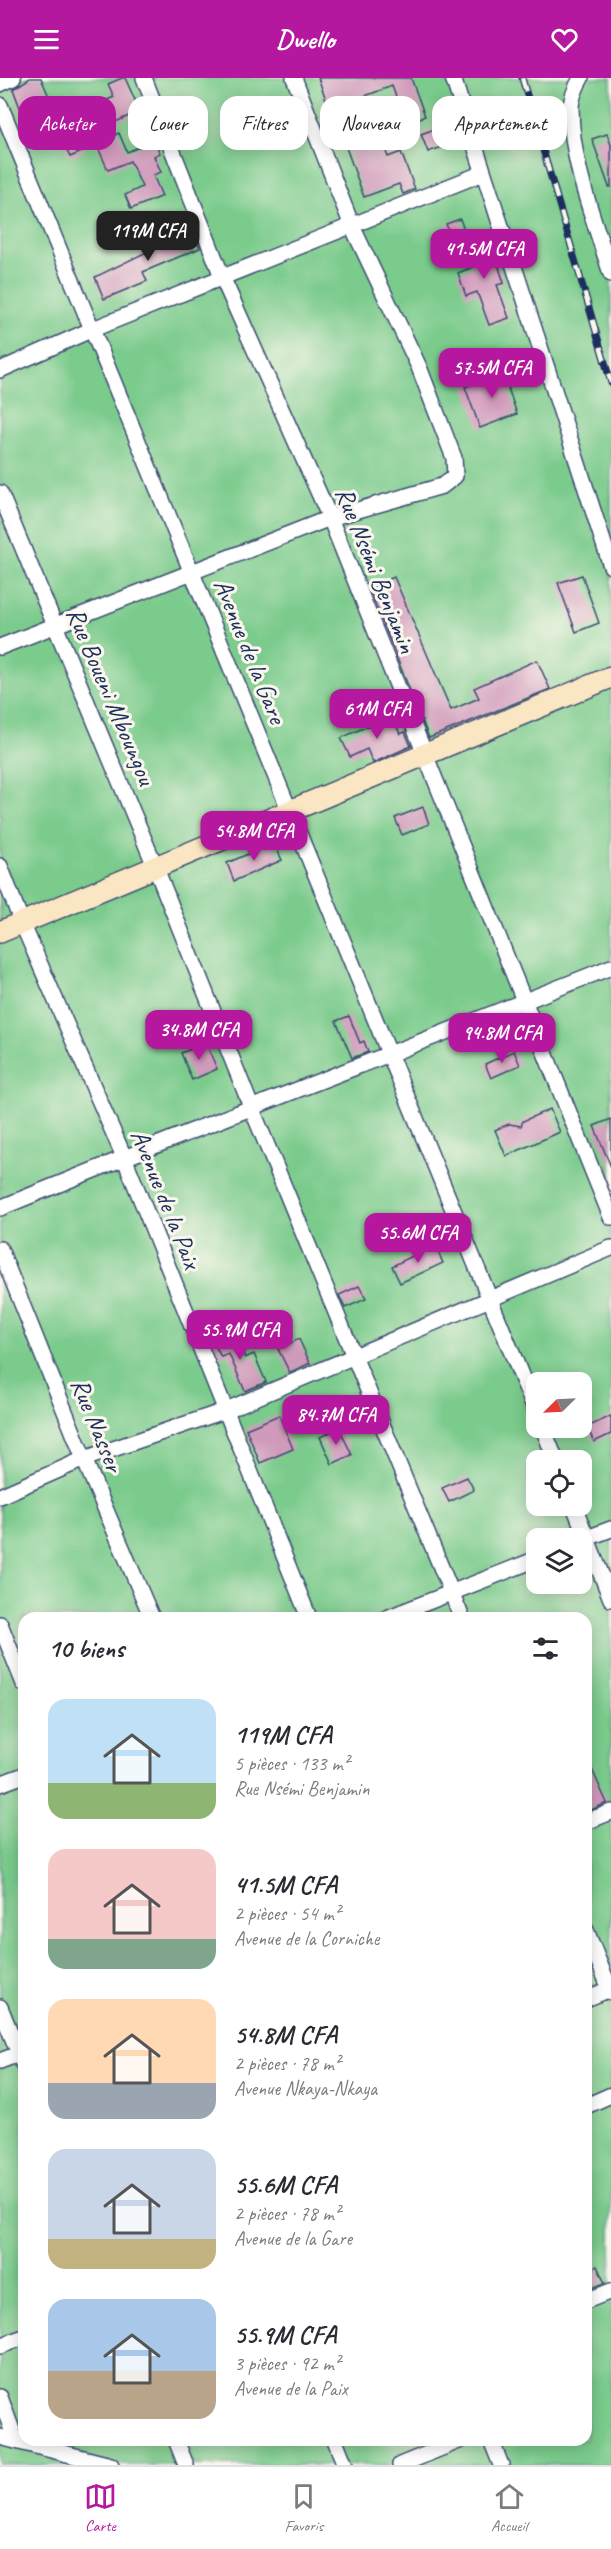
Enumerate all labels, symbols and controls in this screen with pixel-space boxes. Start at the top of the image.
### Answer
text: Dwello [276,22,335,56]
icon: menu [30,23,63,56]
icon: heart [548,23,581,56]
chip: Acheter [18,96,116,150]
chip: Louer [128,96,208,150]
chip: Filtres [220,96,308,150]
chip: Nouveau [320,96,420,150]
chip: Appartement [432,96,567,150]
pin: 119M CFA [86,211,210,262]
text: 119M CFA [110,218,186,243]
pin: 41.5M CFA [415,229,553,280]
text: 41.5M CFA [445,236,524,261]
pin: 57.5M CFA [423,348,561,399]
text: 57.5M CFA [453,355,531,380]
street label: Rue Nsémi Benjamin [328,482,424,658]
street label: Avenue de la Gare [206,574,295,731]
street label: Rue Boueni Mboungou [59,602,164,791]
pin: 61M CFA [322,689,432,740]
text: 61M CFA [344,696,410,721]
pin: 54.8M CFA [185,811,323,862]
text: 54.8M CFA [215,818,294,843]
pin: 34.8M CFA [130,1010,268,1061]
pin: 94.8M CFA [433,1013,571,1064]
text: 34.8M CFA [159,1017,239,1042]
text: 94.8M CFA [462,1020,542,1045]
street label: Avenue de la Paix [123,1124,210,1276]
pin: 55.6M CFA [349,1213,487,1264]
text: 55.6M CFA [378,1220,458,1245]
pin: 55.9M CFA [171,1310,309,1361]
text: 55.9M CFA [201,1317,279,1342]
north arrow [526,1372,592,1438]
map controls [526,1372,592,1594]
street label: Rue Nasser [63,1373,132,1479]
pin: 84.7M CFA [267,1395,405,1446]
text: 84.7M CFA [296,1402,376,1427]
button: locate [526,1450,592,1516]
button: layers [526,1528,592,1594]
text: 10 biens [48,1632,124,1665]
icon: filters [529,1632,562,1665]
text: 119M CFA [234,1718,332,1751]
icon: home [96,1723,168,1795]
text: 5 pièces · 133 m² [234,1751,349,1776]
text: Rue Nsémi Benjamin [234,1776,369,1801]
text: 41.5M CFA [234,1868,337,1901]
icon: home [96,1873,168,1945]
text: 2 pièces · 54 m² [234,1901,340,1926]
text: Avenue de la Corniche [234,1926,379,1951]
text: 54.8M CFA [234,2018,337,2051]
icon: home [96,2023,168,2095]
text: 2 pièces · 78 m² [234,2051,340,2076]
text: Avenue Nkaya-Nkaya [234,2076,377,2101]
text: 55.6M CFA [234,2168,337,2201]
icon: home [96,2173,168,2245]
text: 2 pièces · 78 m² [234,2201,340,2226]
text: Avenue de la Gare [234,2226,352,2251]
text: 55.9M CFA [234,2318,336,2351]
icon: home [96,2323,168,2395]
text: 3 pièces · 92 m² [234,2351,340,2376]
text: Avenue de la Paix [234,2376,348,2401]
tab: Carte [84,2480,117,2536]
tab: Favoris [285,2480,323,2536]
tab: Accueil [491,2480,527,2536]

